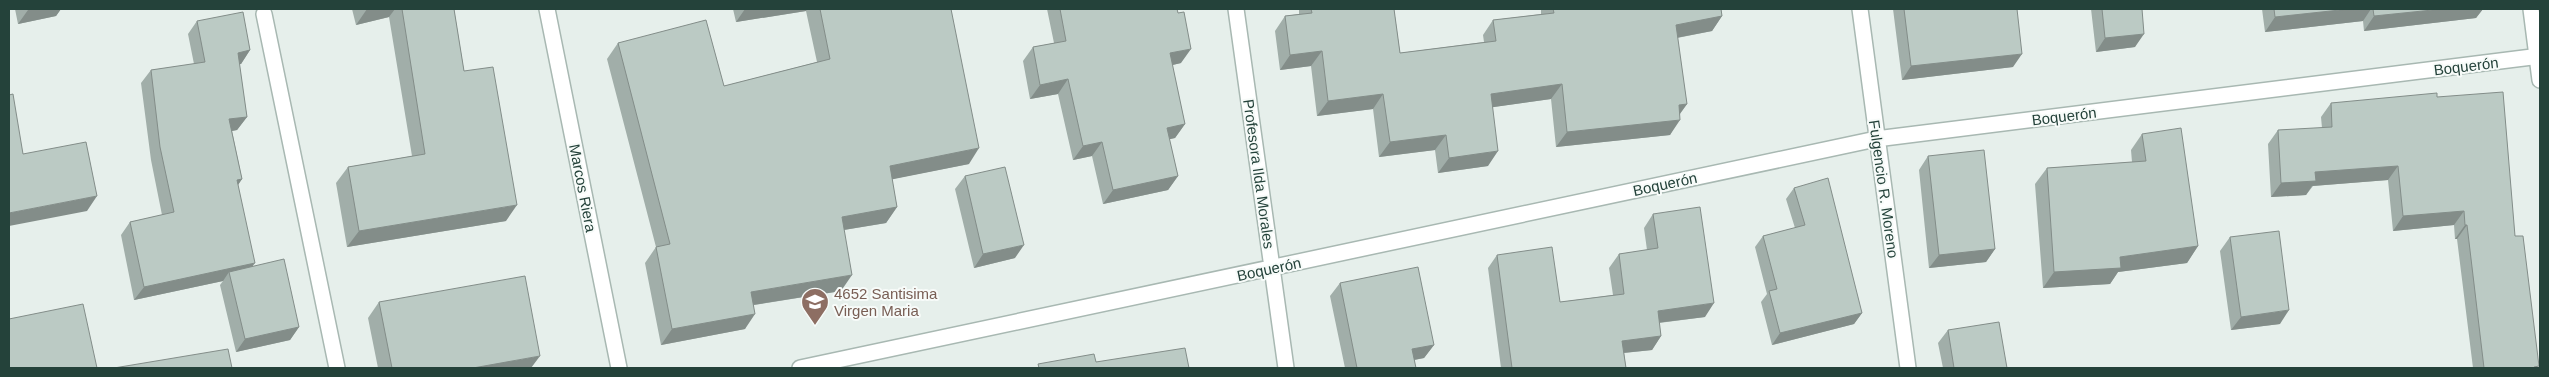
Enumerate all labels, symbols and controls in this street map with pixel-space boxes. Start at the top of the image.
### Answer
street label: Boquerón [2433,54,2499,78]
street label: Profesora Ilda Morales [1240,98,1278,250]
street label: Boquerón [2031,104,2097,128]
street label: Fulgencio R. Moreno [1866,119,1902,259]
street label: Marcos Riera [566,143,600,234]
street label: Boquerón [1631,169,1699,199]
street label: Boquerón [1235,254,1303,284]
place label: 4652 Santisima Virgen Maria [834,285,938,319]
school or university icon: 4652 Santisima Virgen Maria [800,287,830,326]

